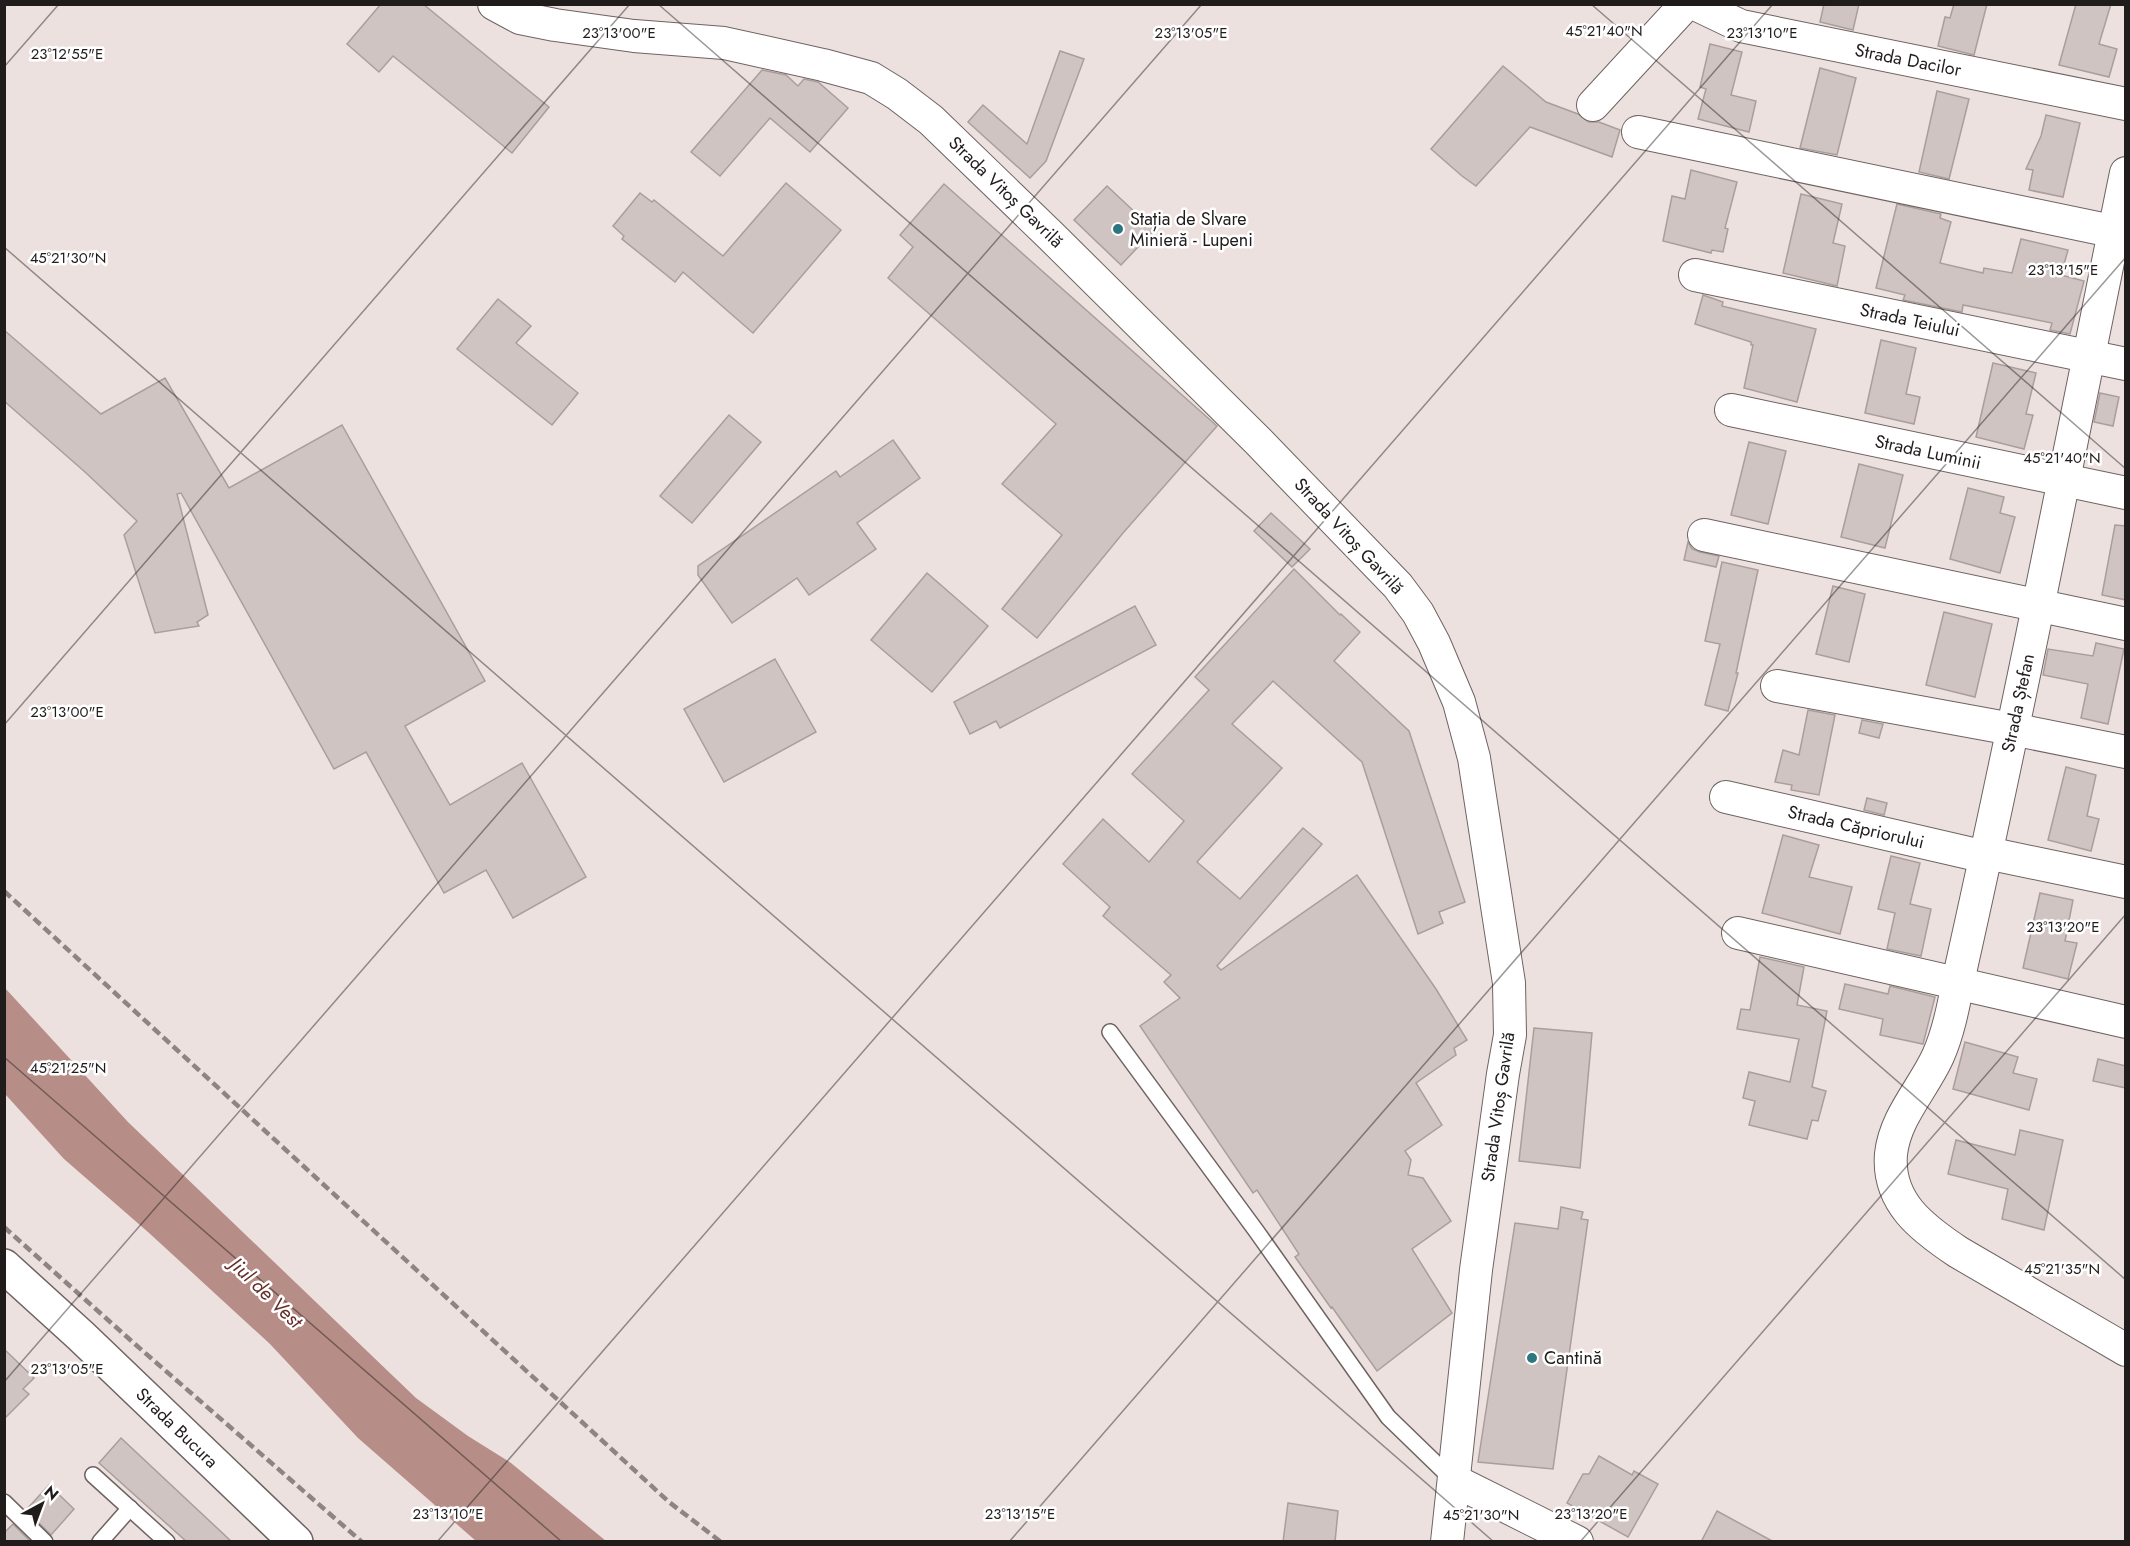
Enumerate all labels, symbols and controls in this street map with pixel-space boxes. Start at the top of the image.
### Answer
text: 45°21'40"N [1565,20,1643,42]
text: 23°13'00"E [582,22,656,44]
text: 23°13'05"E [1155,22,1227,44]
text: 23°13'10"E [1726,22,1798,44]
street label: Strada Dacilor [1853,37,1964,83]
text: 23°12'55"E [31,43,103,65]
street label: Strada Vitoș Gavrilă [943,130,1069,254]
place label: Stația de Slvare Minieră - Lupeni [1130,206,1253,253]
marker: Stația de Slvare Minieră - Lupeni [1111,222,1125,236]
text: 45°21'30"N [30,247,106,269]
text: 23°13'15"E [2028,259,2098,281]
street label: Strada Teiului [1858,297,1962,343]
street label: Strada Luminii [1872,428,1984,476]
text: 45°21'40"N [2023,447,2101,469]
street label: Strada Vitoș Gavrilă [1288,472,1410,600]
street label: Strada Ștefan [1995,651,2041,755]
text: 23°13'00"E [30,701,104,723]
street label: Strada Căpriorului [1785,799,1927,855]
text: 23°13'20"E [2027,916,2099,938]
street label: Strada Vitoș Gavrilă [1475,1030,1521,1184]
text: 45°21'25"N [30,1057,106,1079]
water label: Jiul de Vest [220,1248,310,1336]
text: 45°21'35"N [2024,1258,2100,1280]
place label: Cantină [1544,1345,1602,1371]
marker: Cantină [1525,1351,1539,1365]
text: 23°13'05"E [31,1358,103,1380]
street label: Strada Bucura [130,1382,224,1474]
north arrow [12,1474,72,1534]
text: N [39,1480,64,1506]
text: 23°13'10"E [412,1503,484,1525]
text: 23°13'15"E [985,1503,1055,1525]
text: 23°13'20"E [1555,1503,1627,1525]
text: 45°21'30"N [1443,1504,1519,1526]

